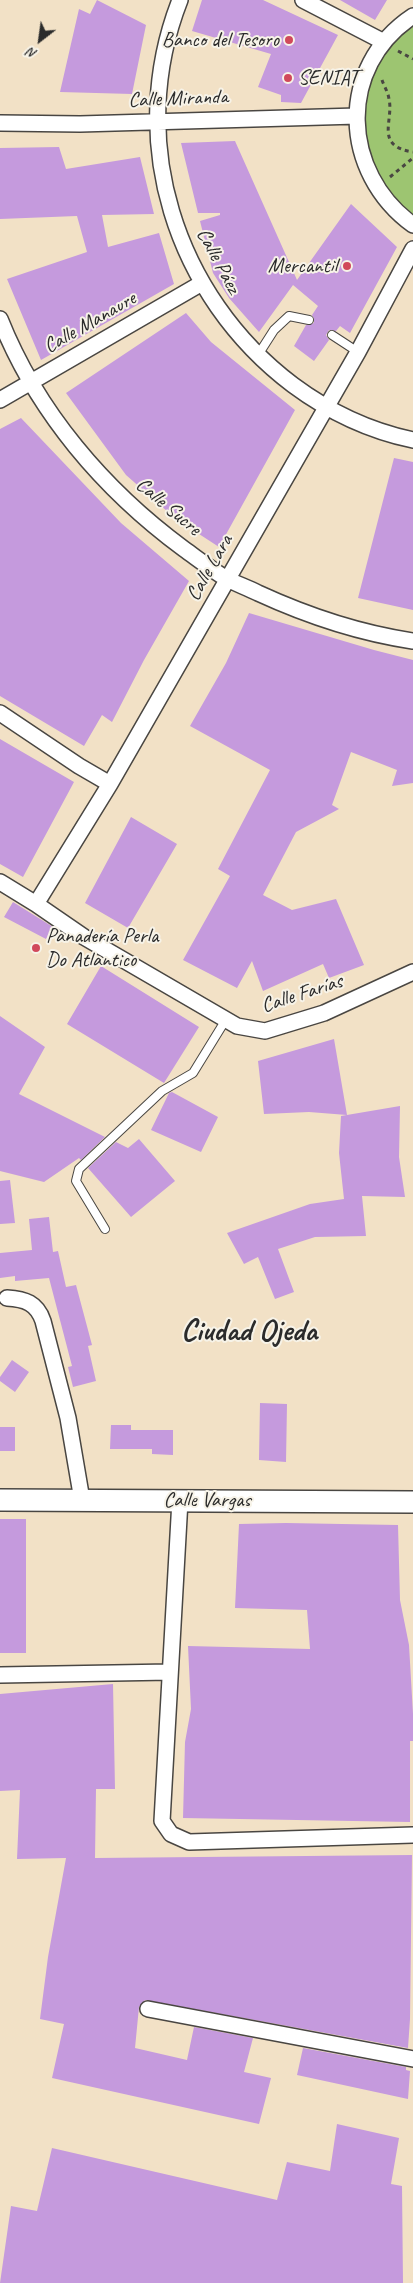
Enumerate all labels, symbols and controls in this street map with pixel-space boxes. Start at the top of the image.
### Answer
north arrow [15,15,65,65]
place label: Banco del Tesoro [162,27,279,53]
marker: Banco del Tesoro [283,34,295,46]
text: N [24,44,40,63]
place label: SENIAT [298,65,359,91]
marker: SENIAT [282,72,294,84]
street label: Calle Miranda [128,85,228,113]
street label: Calle Páez [190,224,246,298]
place label: Mercantil [268,253,337,279]
marker: Mercantil [341,260,353,272]
street label: Calle Manaure [39,286,141,360]
street label: Calle Sucre [130,472,206,542]
street label: Calle Lara [181,530,239,606]
place label: Panadería Perla Do Atlantico [46,923,158,973]
marker: Panadería Perla Do Atlantico [30,942,42,954]
street label: Calle Farías [258,969,346,1019]
district label: Ciudad Ojeda [181,1313,317,1351]
street label: Calle Vargas [163,1487,251,1513]

